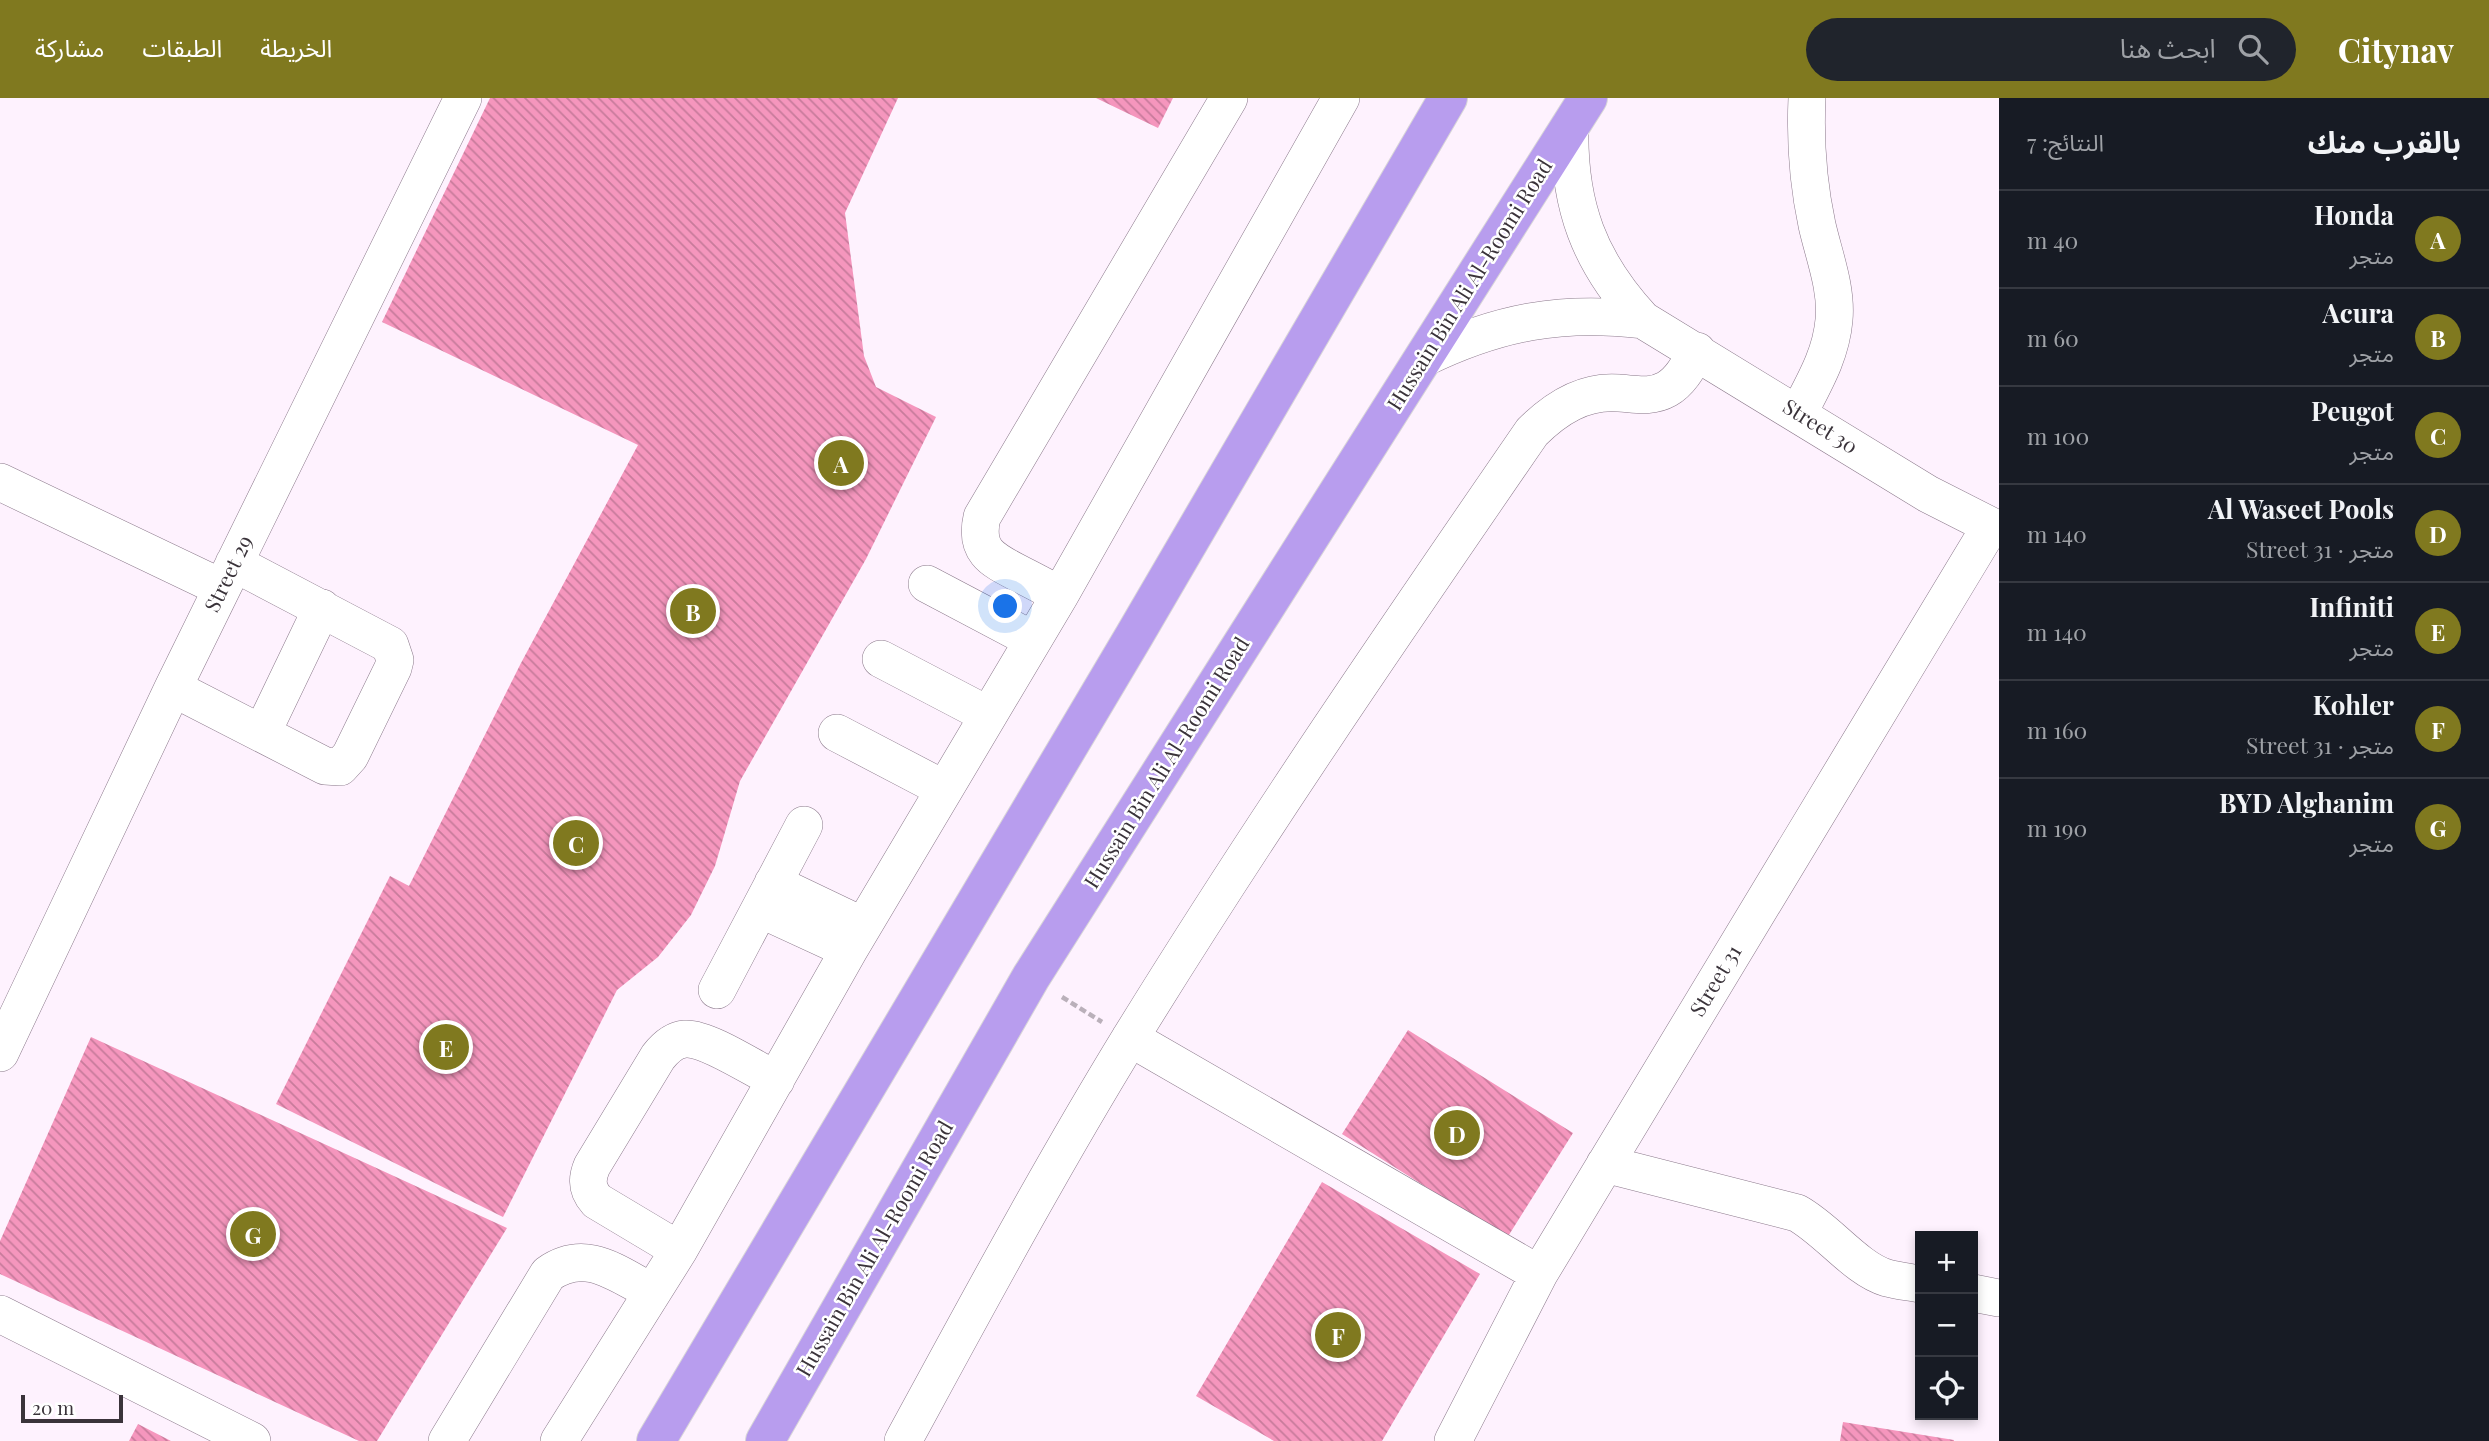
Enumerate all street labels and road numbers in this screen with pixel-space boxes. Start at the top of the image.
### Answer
street label: Hussain Bin Ali Al-Roomi Road [1379,153,1557,415]
street label: Street 30 [1778,391,1864,459]
street label: Street 29 [197,530,258,616]
street label: Hussain Bin Ali Al-Roomi Road [1076,631,1254,893]
street label: Street 31 [1682,939,1747,1021]
street label: Hussain Bin Ali Al-Roomi Road [788,1115,958,1381]

